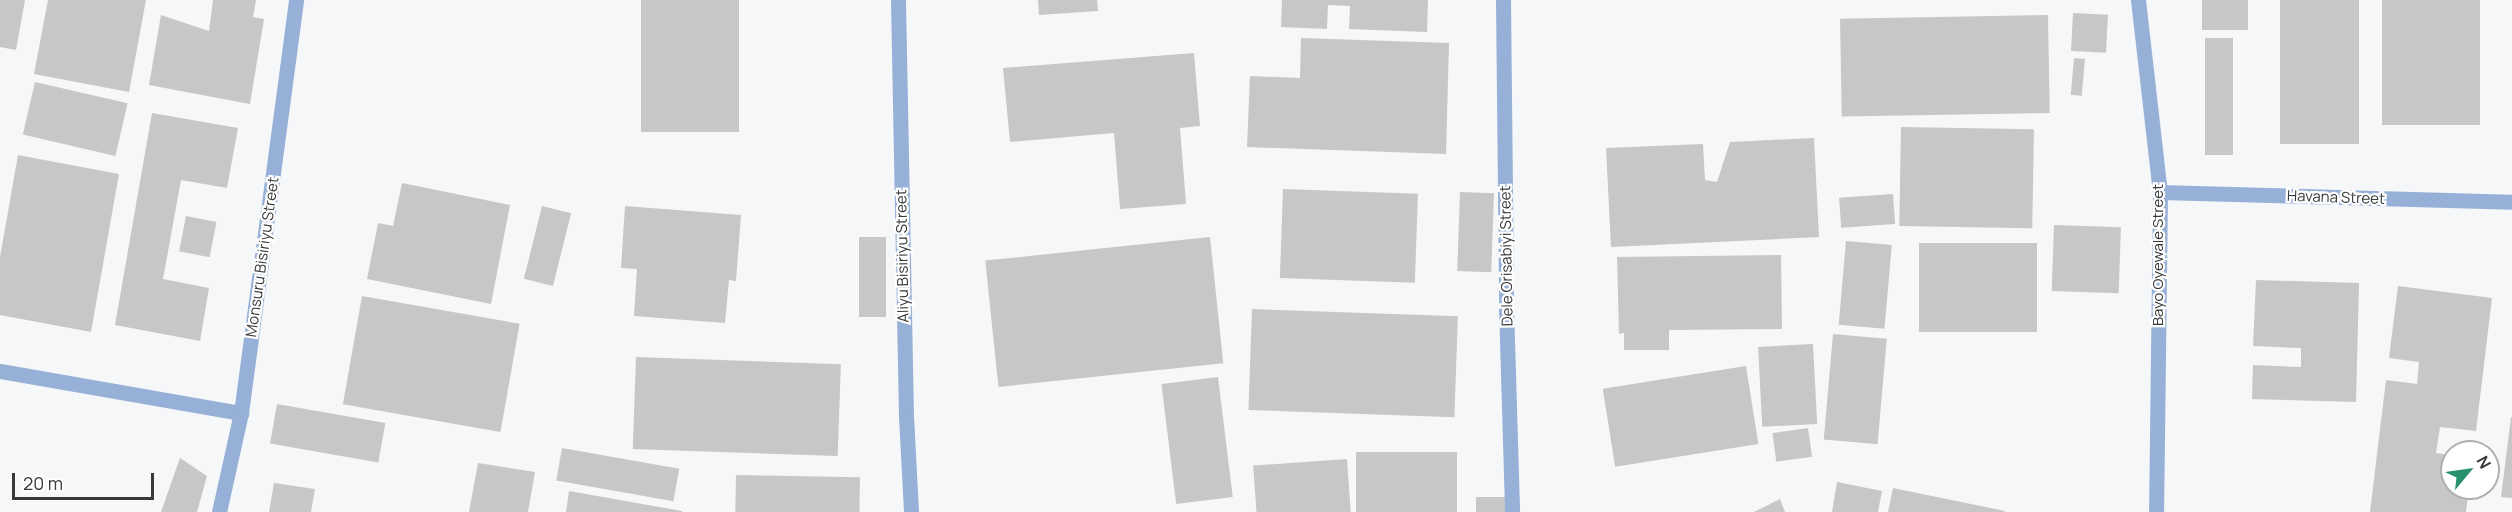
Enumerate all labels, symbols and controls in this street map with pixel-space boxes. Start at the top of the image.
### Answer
street label: Monsuru Bisiriyu Street [242,176,282,338]
street label: Bayo Oyewale Street [2149,184,2167,326]
street label: Dele Orisabiyi Street [1496,185,1516,327]
street label: Havana Street [2287,186,2385,208]
street label: Aliyu Bisiriyu Street [892,189,912,323]
north arrow [2440,440,2500,500]
text: N [2472,452,2496,473]
scale bar [15,461,158,499]
text: 20 m [23,471,63,495]

